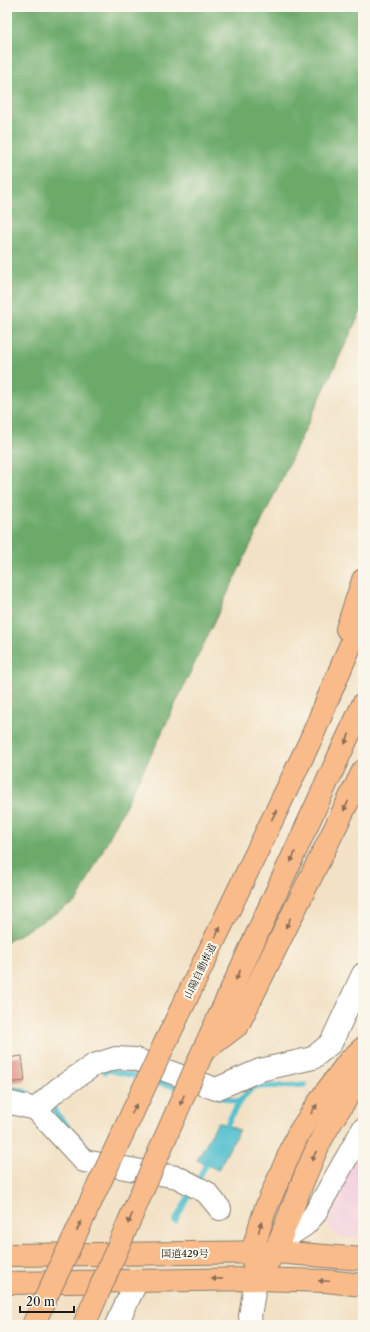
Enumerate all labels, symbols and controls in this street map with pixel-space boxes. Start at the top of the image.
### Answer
one-way arrow [344,734,350,745]
one-way arrow [343,800,349,812]
one-way arrow [271,809,277,821]
one-way arrow [289,852,295,864]
one-way arrow [285,917,291,928]
one-way arrow [215,926,221,938]
street label: 山陽自動車道 [181,941,219,1001]
one-way arrow [235,970,241,981]
one-way arrow [178,1094,185,1106]
one-way arrow [131,1103,137,1114]
one-way arrow [310,1104,318,1114]
one-way arrow [311,1151,317,1162]
one-way arrow [127,1214,133,1225]
one-way arrow [76,1220,82,1232]
one-way arrow [257,1221,263,1233]
street label: 国道429号 [161,1247,209,1260]
one-way arrow [211,1276,223,1283]
one-way arrow [318,1278,330,1285]
scale bar [20,1288,74,1314]
text: 20 m [26,1294,55,1309]

